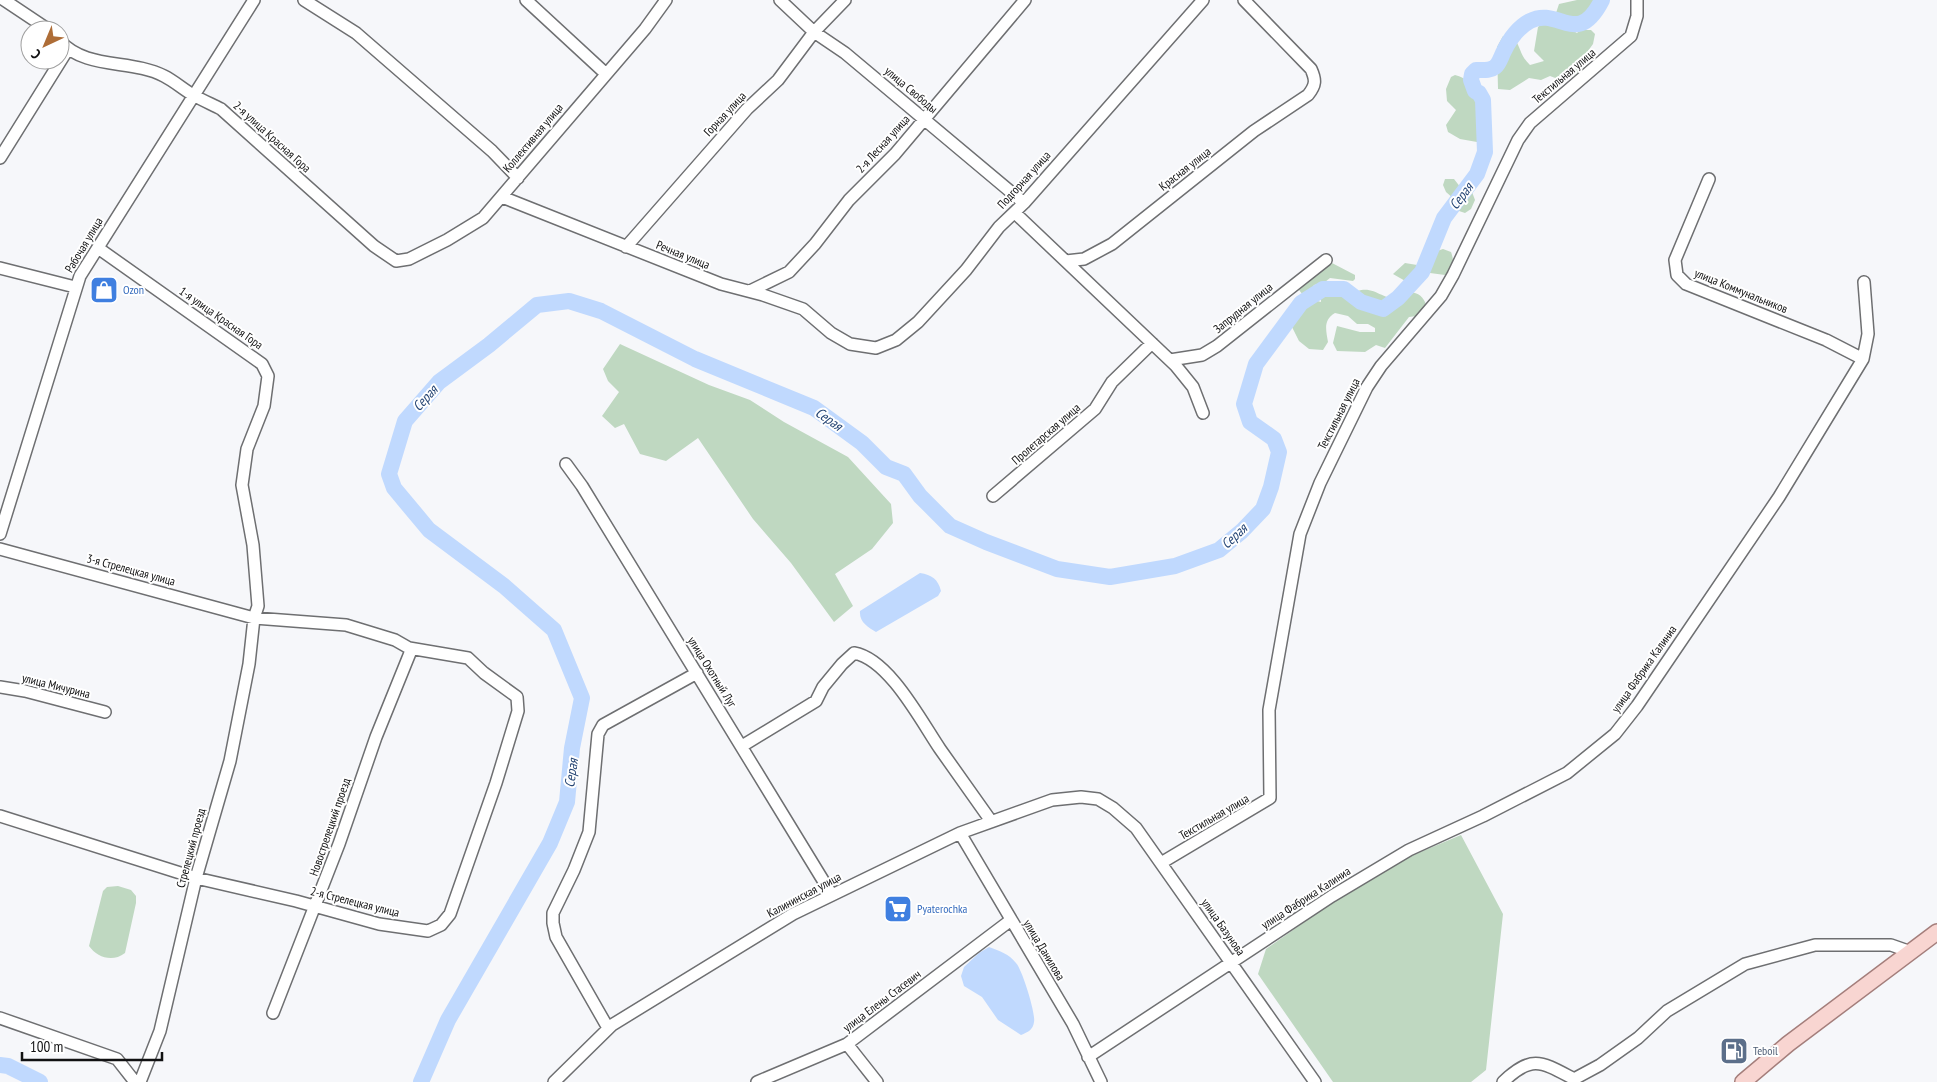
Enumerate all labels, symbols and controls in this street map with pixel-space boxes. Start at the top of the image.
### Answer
north arrow [20,20,70,70]
text: С [27,45,45,63]
street label: Текстильная улица [1529,45,1599,106]
street label: улица Свободы [882,63,941,116]
street label: Горная улица [700,88,749,139]
street label: 2-я улица Красная Гора [231,98,314,175]
street label: Коллективная улица [499,100,566,175]
street label: 2-я Лесная улица [853,111,913,176]
street label: Красная улица [1156,144,1214,194]
street label: Подгорная улица [994,148,1054,212]
water label: Серая [1445,178,1478,213]
street label: Рабочая улица [61,214,106,275]
street label: Речная улица [654,237,712,272]
street label: улица Коммунальников [1692,265,1790,316]
shop icon: Ozon [89,275,119,305]
street label: Запрудная улица [1210,279,1275,336]
place label: Ozon [123,282,144,297]
street label: 1-я улица Красная Гора [176,283,266,352]
street label: Текстильная улица [1314,375,1363,452]
water label: Серая [409,380,442,415]
street label: Пролетарская улица [1008,400,1083,467]
water label: Серая [812,403,847,436]
water label: Серая [1217,518,1252,552]
street label: 3-я Стрелецкая улица [85,550,177,589]
street label: улица Фабрика Калиниа [1608,622,1679,715]
street label: улица Охотный Луг [685,634,740,710]
street label: улица Мичурина [20,670,92,701]
water label: Серая [560,756,582,789]
street label: Новострелецкий проезд [306,775,354,878]
street label: Текстильная улица [1176,790,1251,843]
street label: Стрелецкий проезд [173,806,209,889]
street label: улица Фабрика Калиниа [1258,863,1353,932]
street label: Калининская улица [764,869,844,920]
street label: 2-я Стрелецкая улица [309,883,401,920]
supermarket icon: Pyaterochka [883,894,913,924]
street label: улица Базунова [1198,895,1249,958]
place label: Pyaterochka [917,901,968,916]
street label: улица Данилова [1020,917,1069,983]
street label: улица Елены Стасевич [840,966,924,1035]
scale bar [22,1030,162,1062]
fuel station icon: Teboil [1719,1036,1749,1066]
text: 100 m [30,1037,63,1056]
place label: Teboil [1753,1043,1778,1058]

